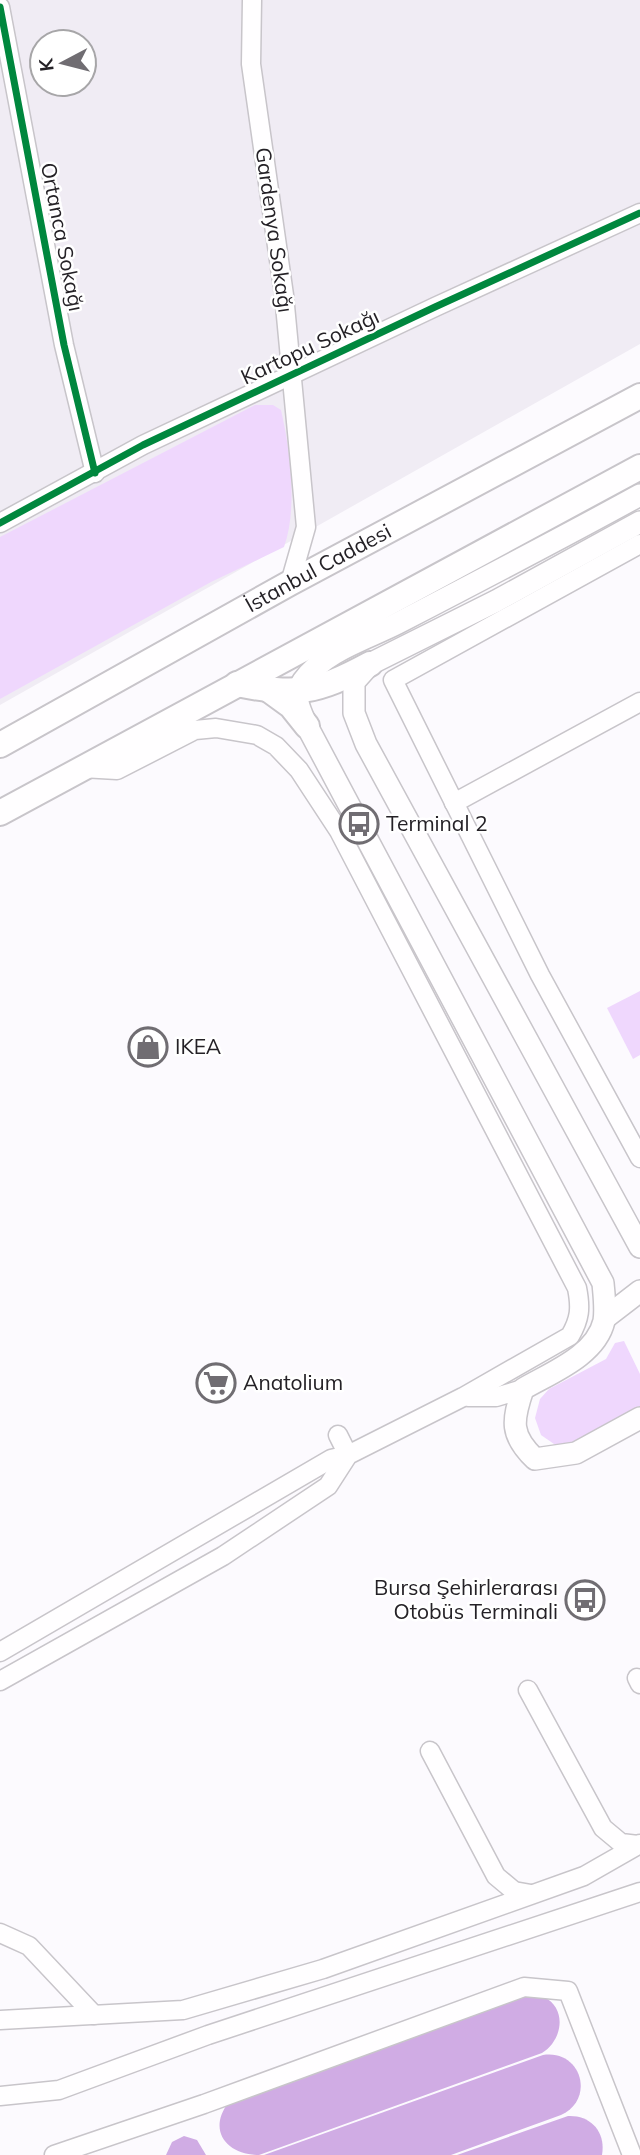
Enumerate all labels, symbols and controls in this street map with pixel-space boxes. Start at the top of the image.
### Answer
north arrow [28,28,98,98]
text: K [33,56,59,73]
street label: Gardenya Sokağı [251,145,299,314]
street label: Ortanca Sokağı [36,160,90,313]
street label: Kartopu Sokağı [236,303,383,389]
street label: İstanbul Caddesi [240,517,395,617]
bus stop icon: Terminal 2 [338,803,380,845]
place label: Terminal 2 [386,810,488,836]
shop icon: IKEA [127,1026,169,1068]
place label: IKEA [175,1033,222,1059]
supermarket icon: Anatolium [195,1362,237,1404]
place label: Anatolium [243,1369,343,1395]
place label: Bursa Şehirlerarası Otobüs Terminali [374,1574,558,1624]
bus stop icon: Bursa Şehirlerarası Otobüs Terminali [564,1579,606,1621]

